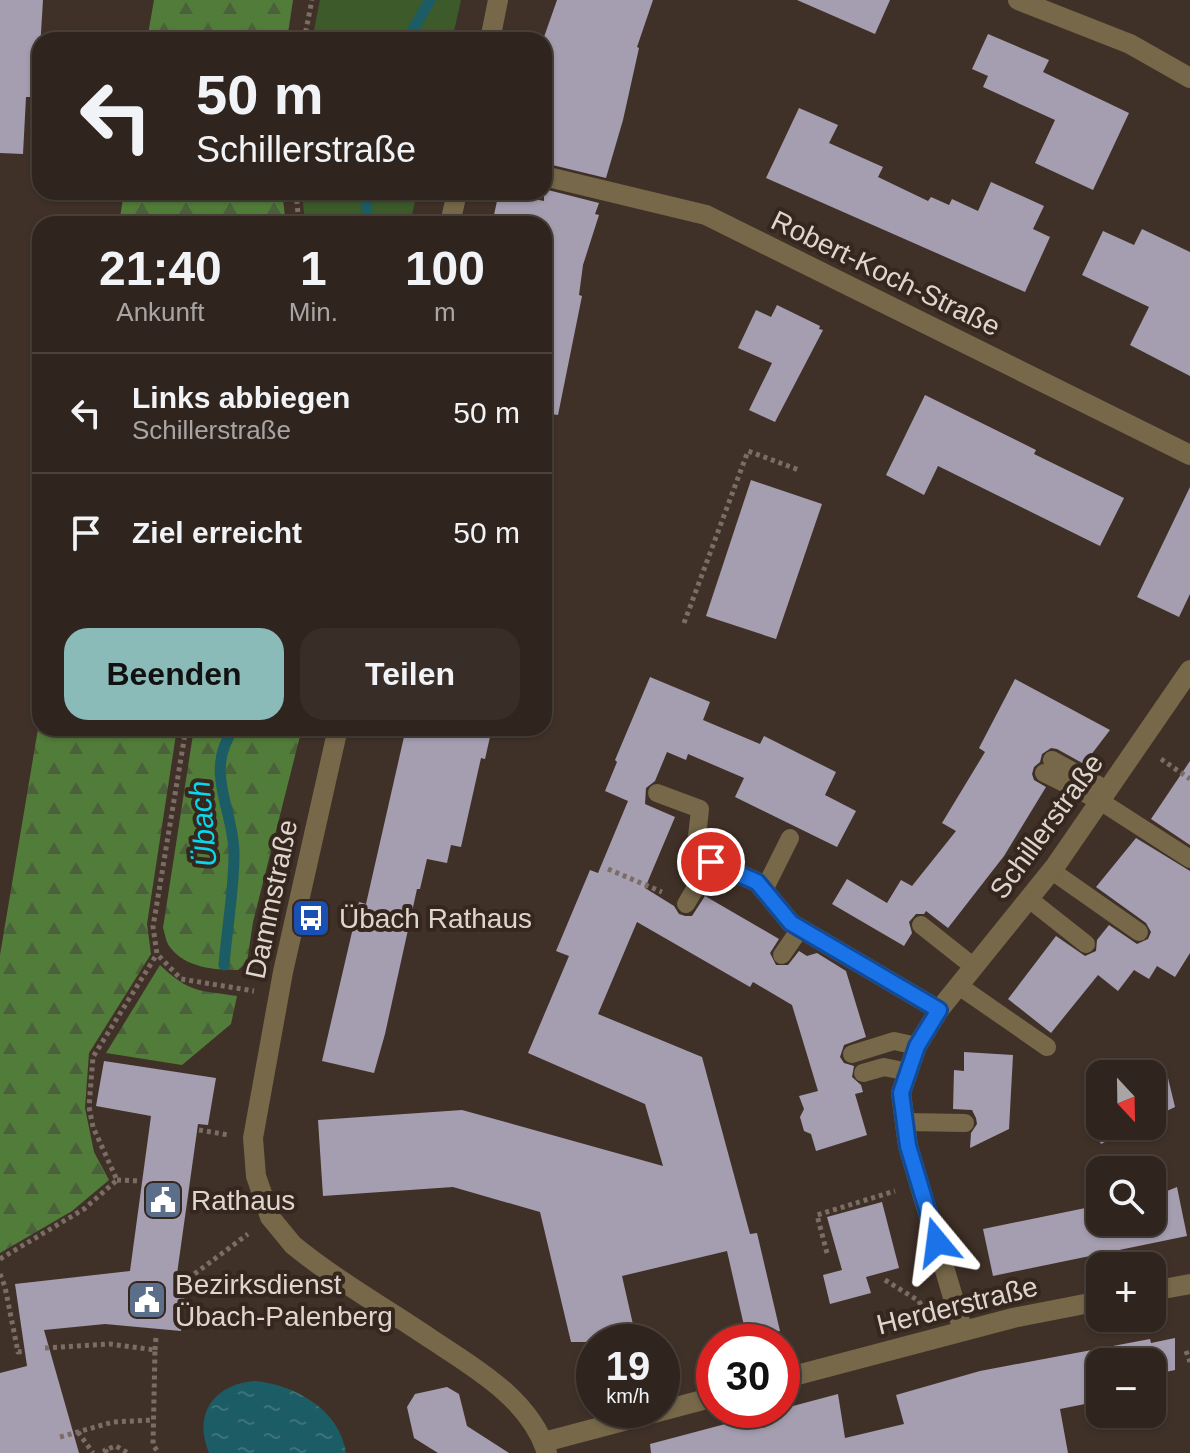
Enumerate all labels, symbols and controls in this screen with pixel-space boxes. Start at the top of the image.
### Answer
text: 50 m [196,63,324,126]
icon: left [64,64,168,168]
text: Schillerstraße [196,129,416,170]
street label: Robert-Koch-Straße [766,205,1005,342]
text: 21:40 [99,242,222,295]
text: 1 [300,242,327,295]
text: 100 [405,242,485,295]
text: Ankunft [116,297,204,327]
text: Min. [289,297,338,327]
text: m [434,297,456,327]
text: Links abbiegen [132,381,350,414]
icon: left [64,391,108,435]
text: 50 m [453,396,520,429]
text: Schillerstraße [132,415,291,445]
icon: arrive [64,511,108,555]
text: Ziel erreicht [132,516,302,549]
text: 50 m [453,516,520,549]
button: Beenden [64,628,284,720]
button: Teilen [300,628,520,720]
street label: Schillerstraße [984,748,1109,905]
water label: Übach [182,779,223,869]
street label: Dammstraße [240,817,303,981]
pin [677,828,745,896]
icon: arrive [689,840,733,884]
bus stop icon: Übach Rathaus [290,897,332,939]
place label: Übach Rathaus [339,903,532,934]
north arrow [1086,1060,1166,1140]
map controls [1086,1060,1166,1428]
button: search [1086,1156,1166,1236]
public building icon: Rathaus [142,1179,184,1221]
place label: Rathaus [191,1185,295,1216]
position arrow [895,1200,979,1284]
button: + [1086,1252,1166,1332]
place label: Bezirksdienst Übach-Palenberg [175,1269,393,1332]
street label: Herderstraße [873,1270,1041,1340]
public building icon: Bezirksdienst Übach-Palenberg [126,1279,168,1321]
speed limit sign: 30 [696,1324,800,1428]
text: 19 [606,1344,650,1388]
button: − [1086,1348,1166,1428]
text: km/h [606,1385,650,1407]

